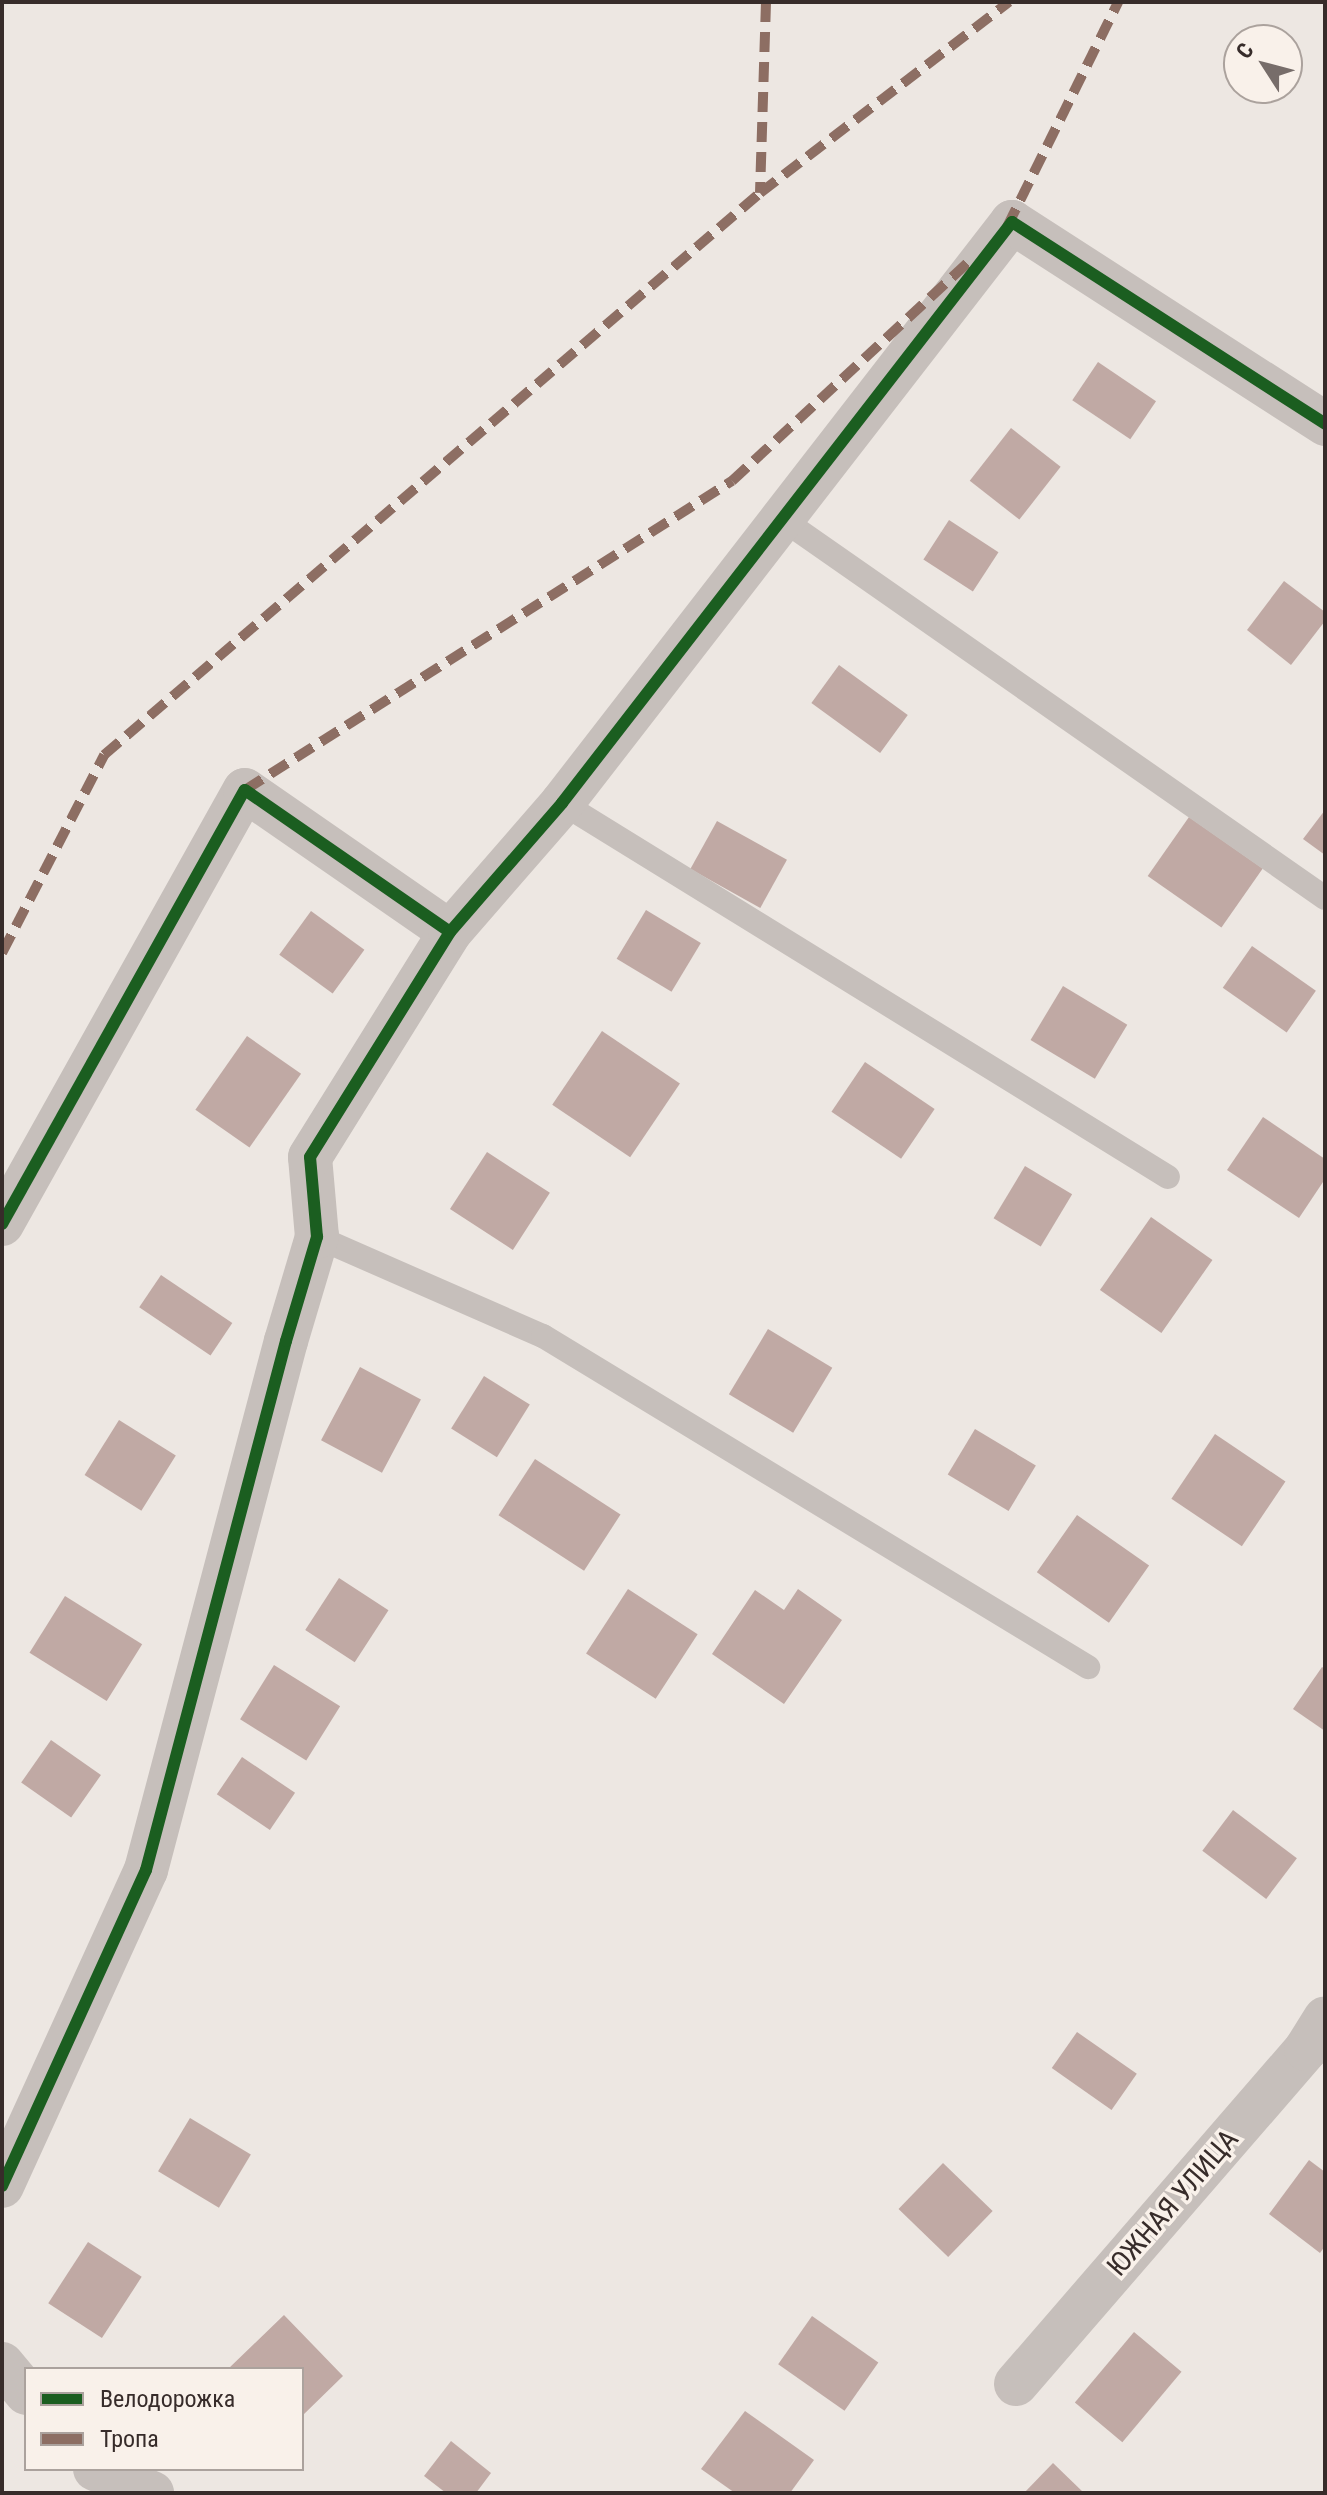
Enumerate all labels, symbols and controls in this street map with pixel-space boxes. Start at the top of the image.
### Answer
north arrow [1223,24,1303,104]
text: С [1231,38,1259,63]
street label: ЮЖНАЯ УЛИЦА [1100,2123,1246,2283]
legend [24,2367,304,2471]
text: Велодорожка [100,2385,235,2413]
text: Тропа [100,2425,159,2453]

